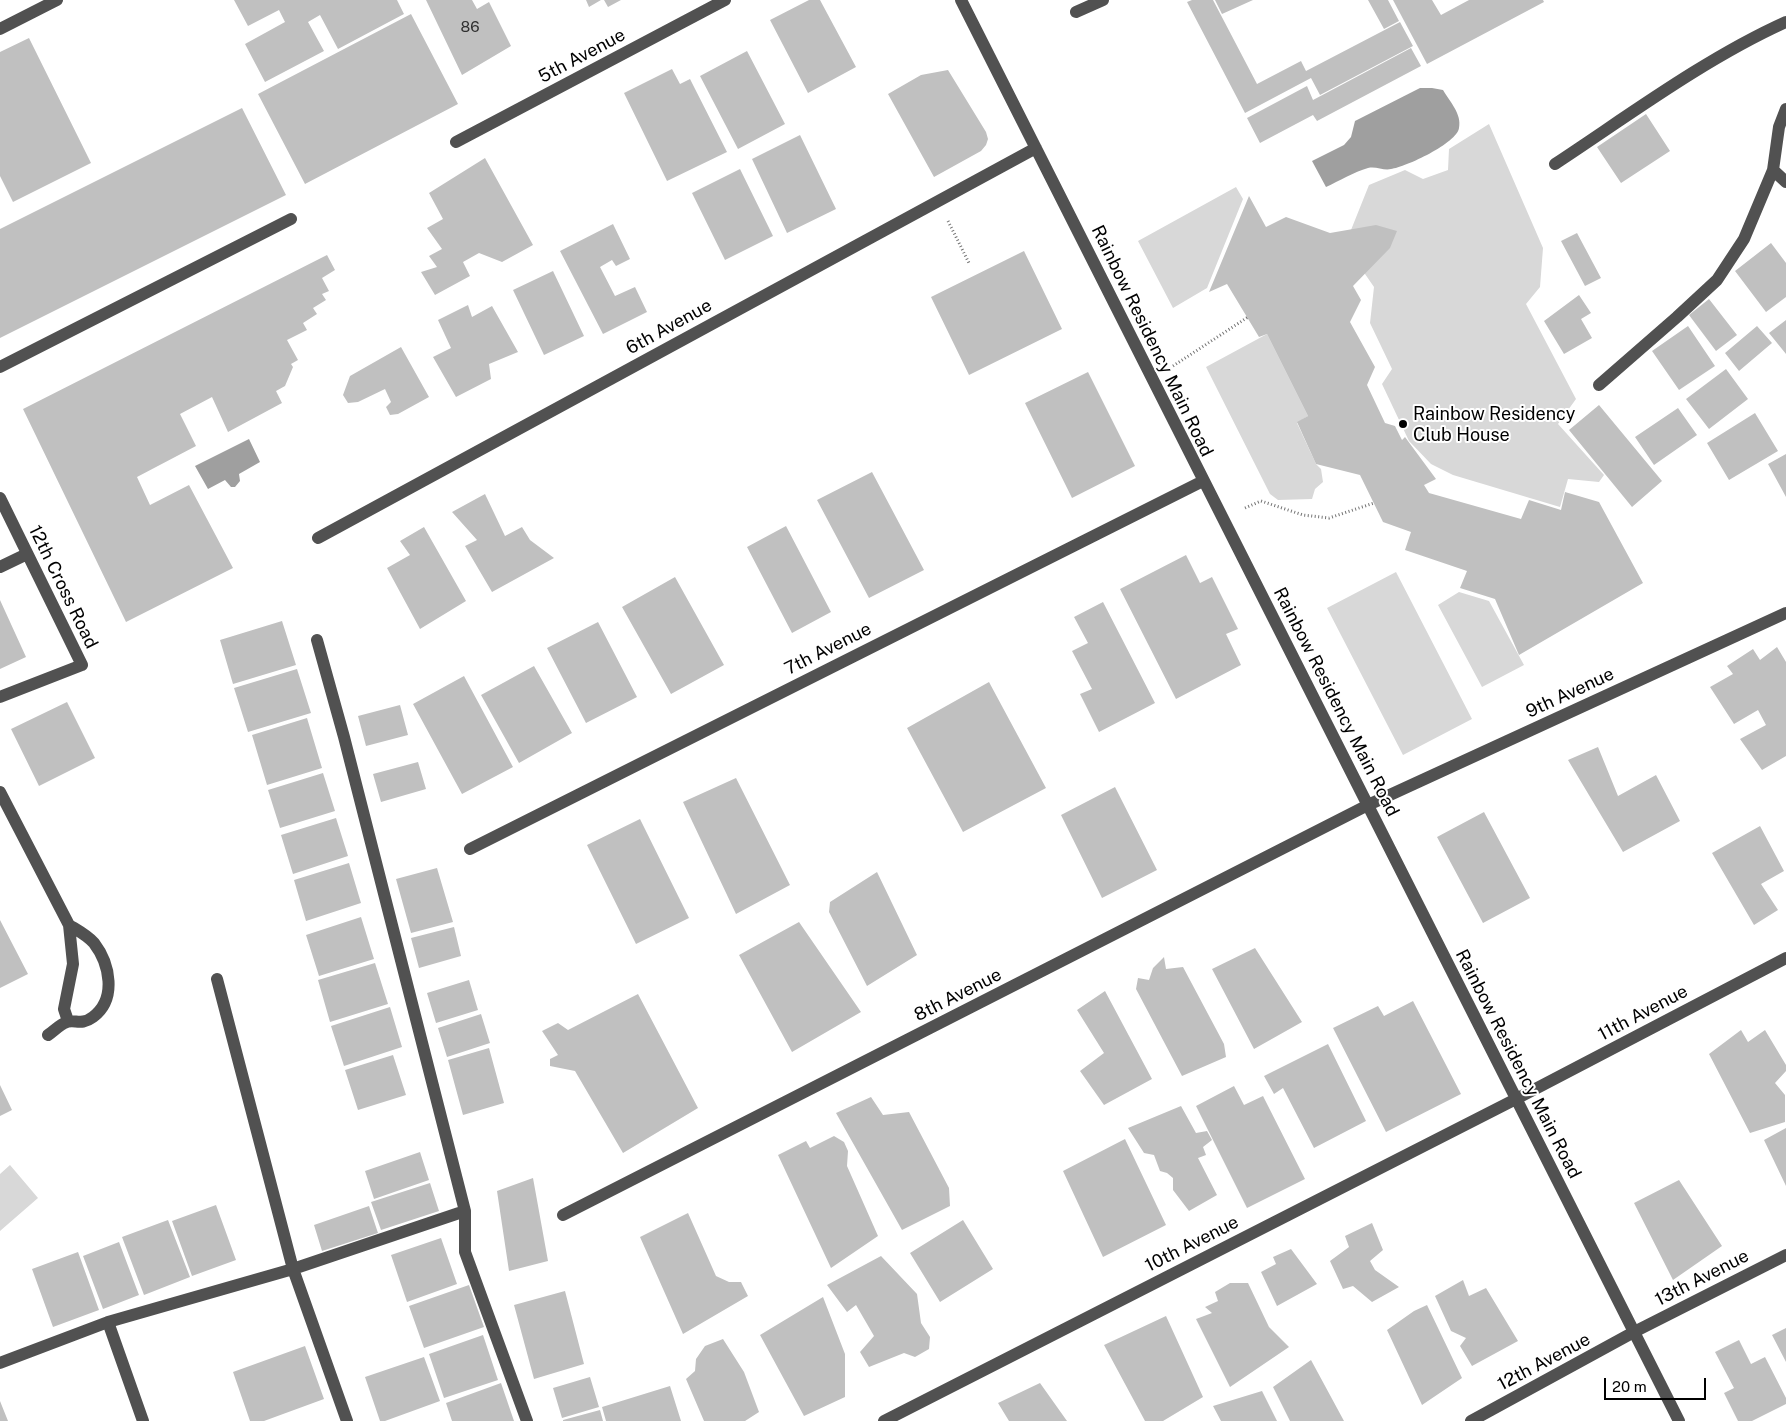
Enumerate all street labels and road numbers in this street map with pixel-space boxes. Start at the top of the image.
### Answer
street label: 5th Avenue [535,24,629,88]
street label: Rainbow Residency Main Road [1087,222,1217,460]
street label: 6th Avenue [622,295,716,359]
street label: 12th Cross Road [24,522,102,652]
street label: Rainbow Residency Main Road [1269,584,1403,820]
street label: 7th Avenue [781,618,875,680]
street label: 9th Avenue [1522,663,1618,723]
street label: Rainbow Residency Main Road [1451,946,1585,1182]
street label: 8th Avenue [911,964,1005,1026]
street label: 11th Avenue [1595,980,1691,1046]
street label: 10th Avenue [1142,1211,1242,1277]
street label: 13th Avenue [1652,1245,1752,1311]
street label: 12th Avenue [1494,1329,1594,1395]

